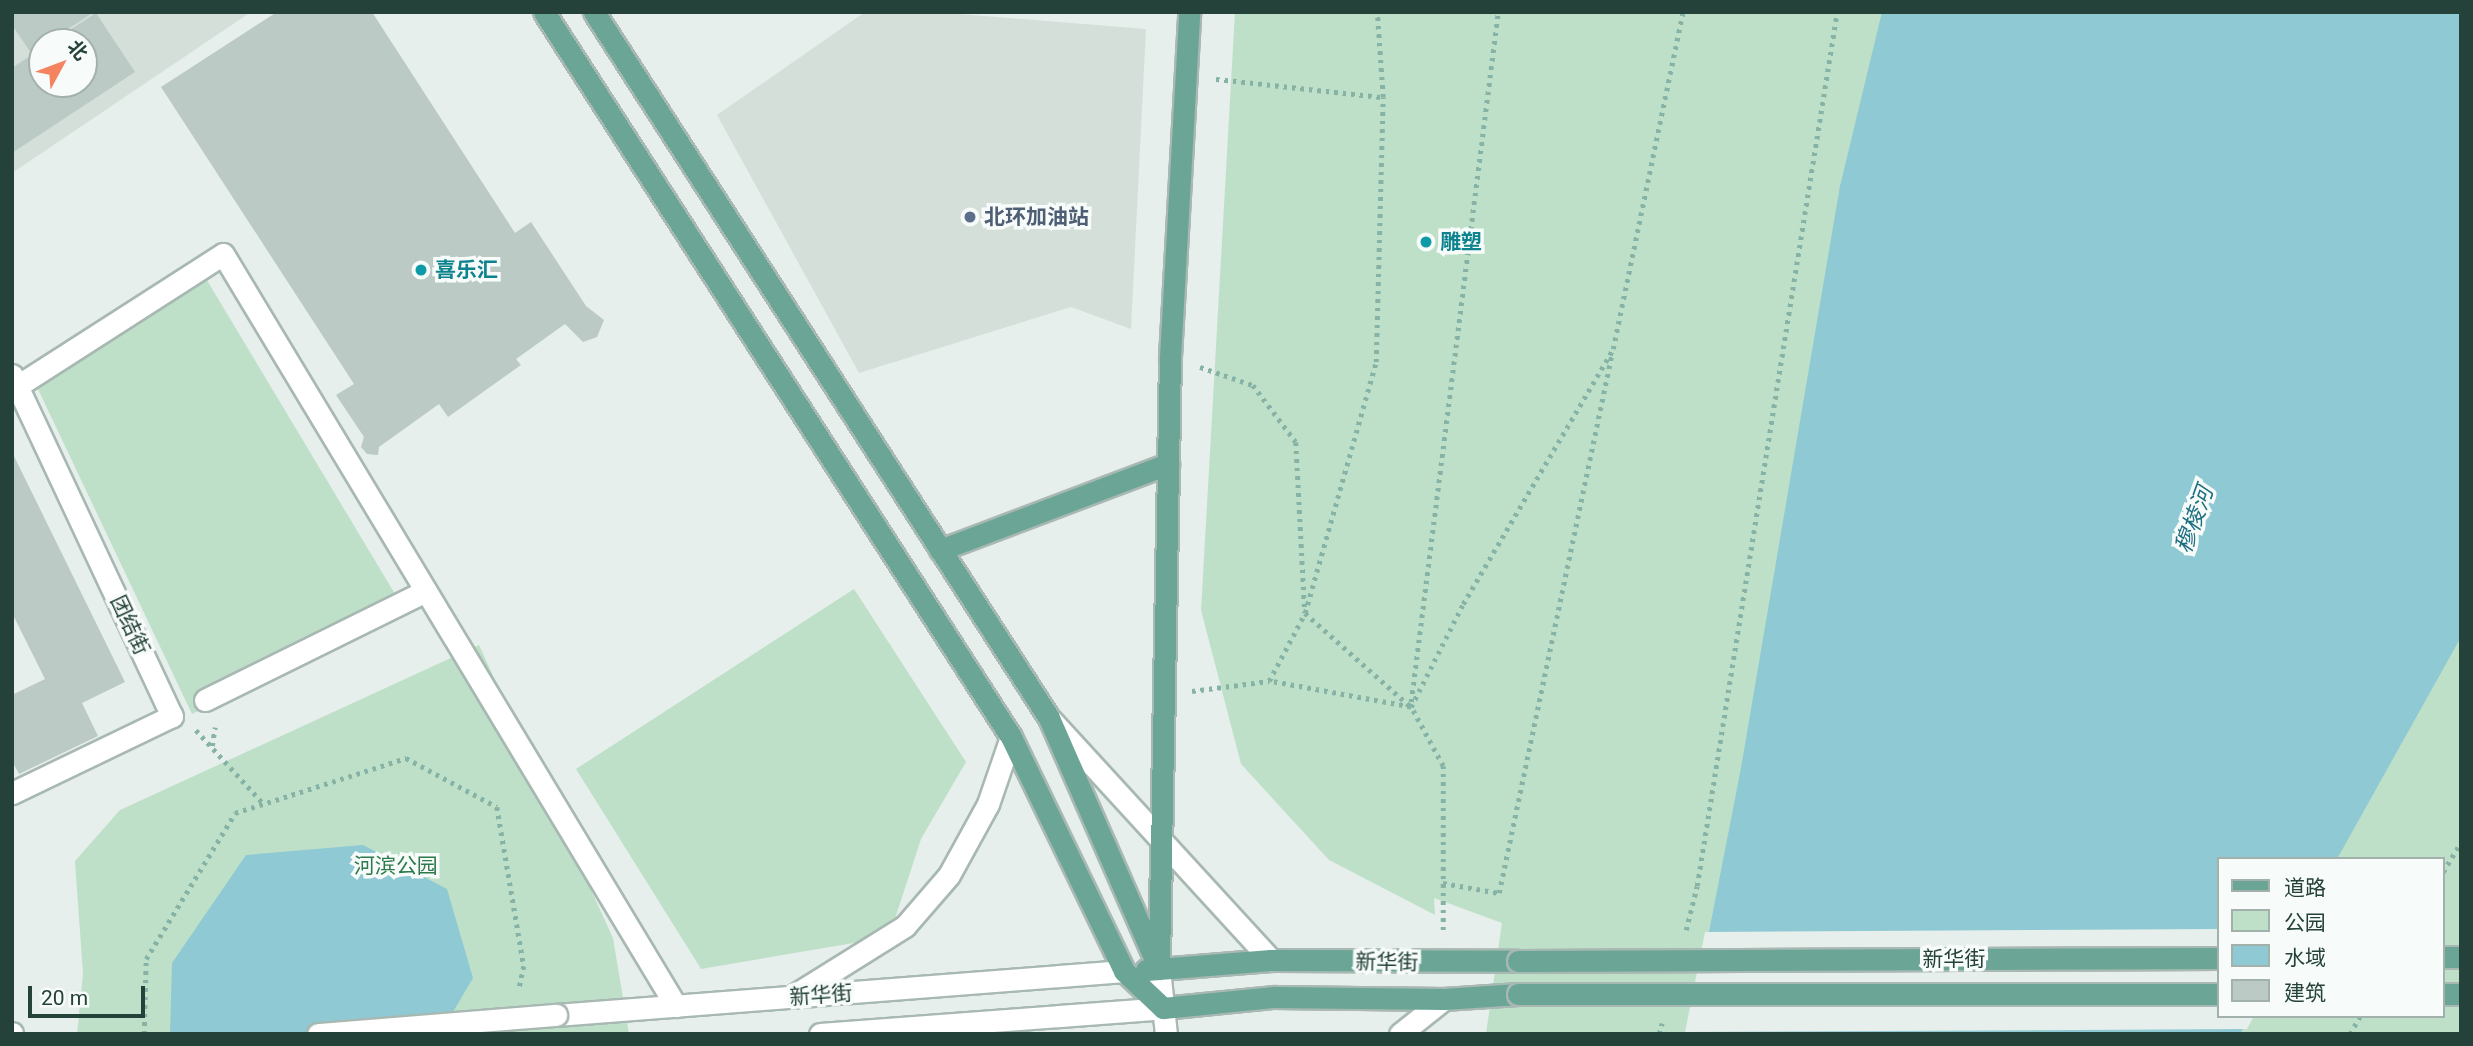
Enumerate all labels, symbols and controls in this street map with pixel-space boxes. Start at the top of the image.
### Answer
north arrow [28,28,98,98]
text: 北 [63,35,93,65]
place label: 北环加油站 [984,204,1089,230]
marker: 北环加油站 [962,209,978,225]
place label: 雕塑 [1440,229,1482,255]
marker: 雕塑 [1418,234,1434,250]
place label: 喜乐汇 [435,257,498,283]
marker: 喜乐汇 [413,262,429,278]
water label: 穆棱河 [2170,483,2220,557]
street label: 团结街 [105,591,155,659]
park label: 河滨公园 [354,853,438,879]
legend [2218,857,2445,1018]
text: 道路 [2284,876,2326,900]
text: 公园 [2284,911,2326,935]
street label: 新华街 [1923,946,1985,972]
text: 水域 [2284,946,2326,970]
street label: 新华街 [1355,949,1419,975]
scale bar [32,972,149,1016]
street label: 新华街 [789,980,853,1010]
text: 建筑 [2284,981,2326,1005]
text: 20 m [41,986,88,1010]

